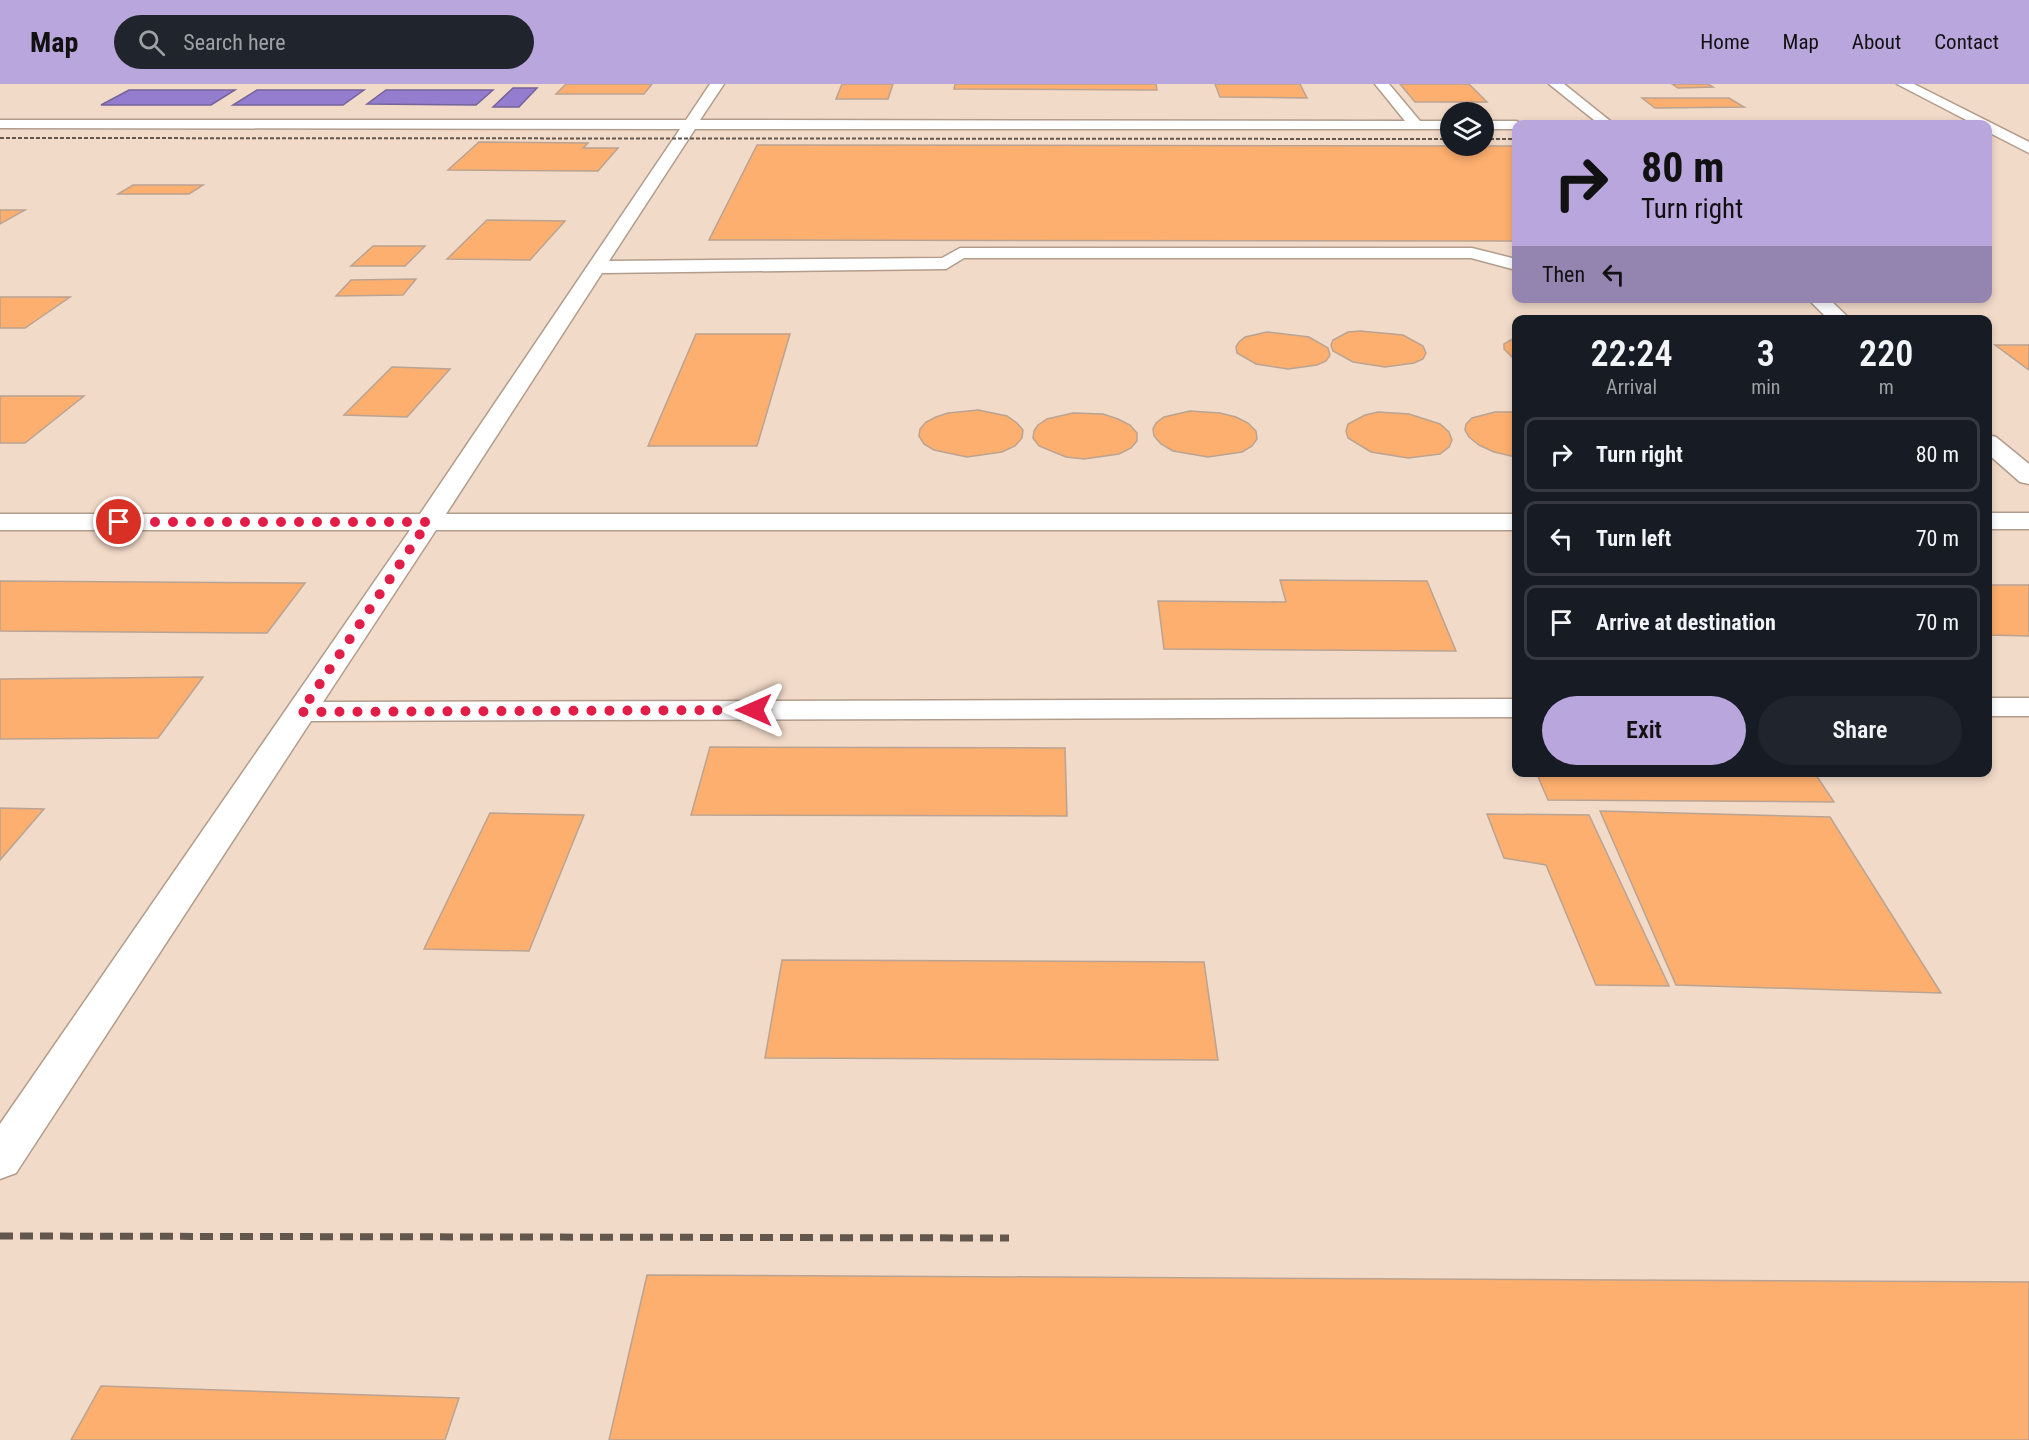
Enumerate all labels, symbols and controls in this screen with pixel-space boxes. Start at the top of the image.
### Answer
search box [114,15,534,69]
text: Map [30,26,78,59]
icon: search [135,26,168,59]
text: Search here [183,30,286,55]
text: Home [1700,30,1750,54]
text: Map [1783,30,1819,54]
text: About [1852,30,1901,54]
text: Contact [1934,30,1999,54]
map controls [1440,102,1494,156]
button: layers [1440,102,1494,156]
text: 80 m [1641,143,1724,192]
icon: right [1542,144,1620,222]
text: Turn right [1641,193,1743,225]
icon: left [1597,258,1630,291]
text: Then [1542,262,1585,287]
text: 22:24 [1591,333,1673,375]
text: 3 [1757,333,1775,375]
text: 220 [1859,333,1913,375]
text: Arrival [1606,375,1657,399]
text: min [1751,375,1780,399]
text: m [1879,375,1894,399]
icon: right [1545,438,1578,471]
text: Turn right [1596,442,1683,467]
text: 80 m [1916,442,1959,467]
pin [93,496,144,547]
icon: arrive [102,505,135,538]
icon: left [1545,522,1578,555]
text: Turn left [1596,526,1671,551]
text: 70 m [1916,526,1959,551]
icon: arrive [1545,606,1578,639]
text: Arrive at destination [1596,610,1776,635]
text: 70 m [1916,610,1959,635]
position arrow [722,678,786,742]
button: Exit [1542,696,1746,765]
button: Share [1758,696,1962,765]

